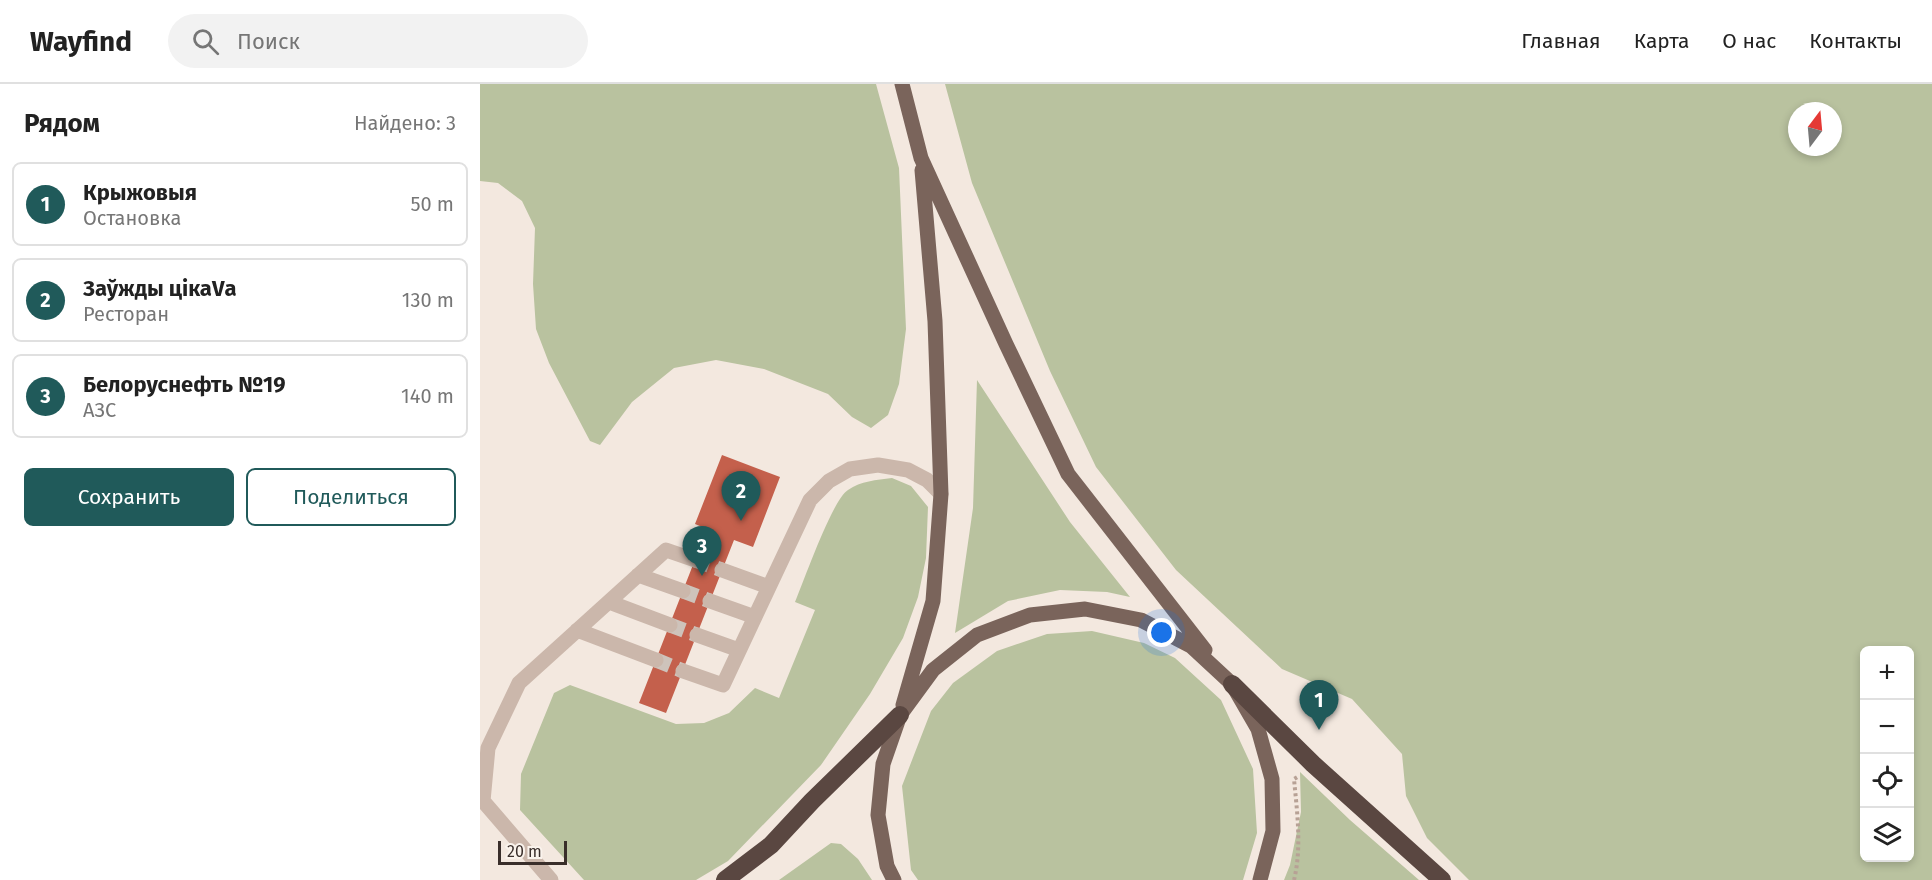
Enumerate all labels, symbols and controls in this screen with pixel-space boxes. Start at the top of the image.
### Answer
search box [168,14,588,68]
text: Wayfind [30,25,132,58]
icon: search [189,25,222,58]
text: Поиск [237,28,300,55]
text: Главная [1521,28,1601,54]
text: Карта [1634,28,1689,54]
text: О нас [1722,28,1776,54]
text: Контакты [1809,28,1902,54]
north arrow [1788,102,1842,156]
text: Рядом [24,108,100,139]
text: Найдено: 3 [354,111,456,135]
text: Крыжовыя [83,179,197,206]
text: 1 [41,192,50,216]
text: 50 m [410,192,454,216]
text: Остановка [83,206,181,230]
text: Заўжды цікаVа [83,275,237,302]
text: 2 [40,288,51,312]
text: 130 m [402,288,454,312]
text: Ресторан [83,302,169,326]
text: Белоруснефть №19 [83,371,286,398]
text: 3 [40,384,51,408]
text: 140 m [401,384,454,408]
text: АЗС [83,398,116,422]
button: Сохранить [24,468,234,526]
button: Поделиться [246,468,456,526]
pin: 2 [722,472,760,521]
pin: 3 [682,526,722,576]
your location [1147,618,1176,647]
map controls [1860,646,1914,862]
button: + [1860,646,1914,700]
pin: 1 [1300,680,1338,730]
button: − [1860,700,1914,754]
button: locate [1860,754,1914,808]
button: layers [1860,808,1914,862]
scale bar [498,838,567,866]
text: 20 m [507,842,542,861]

